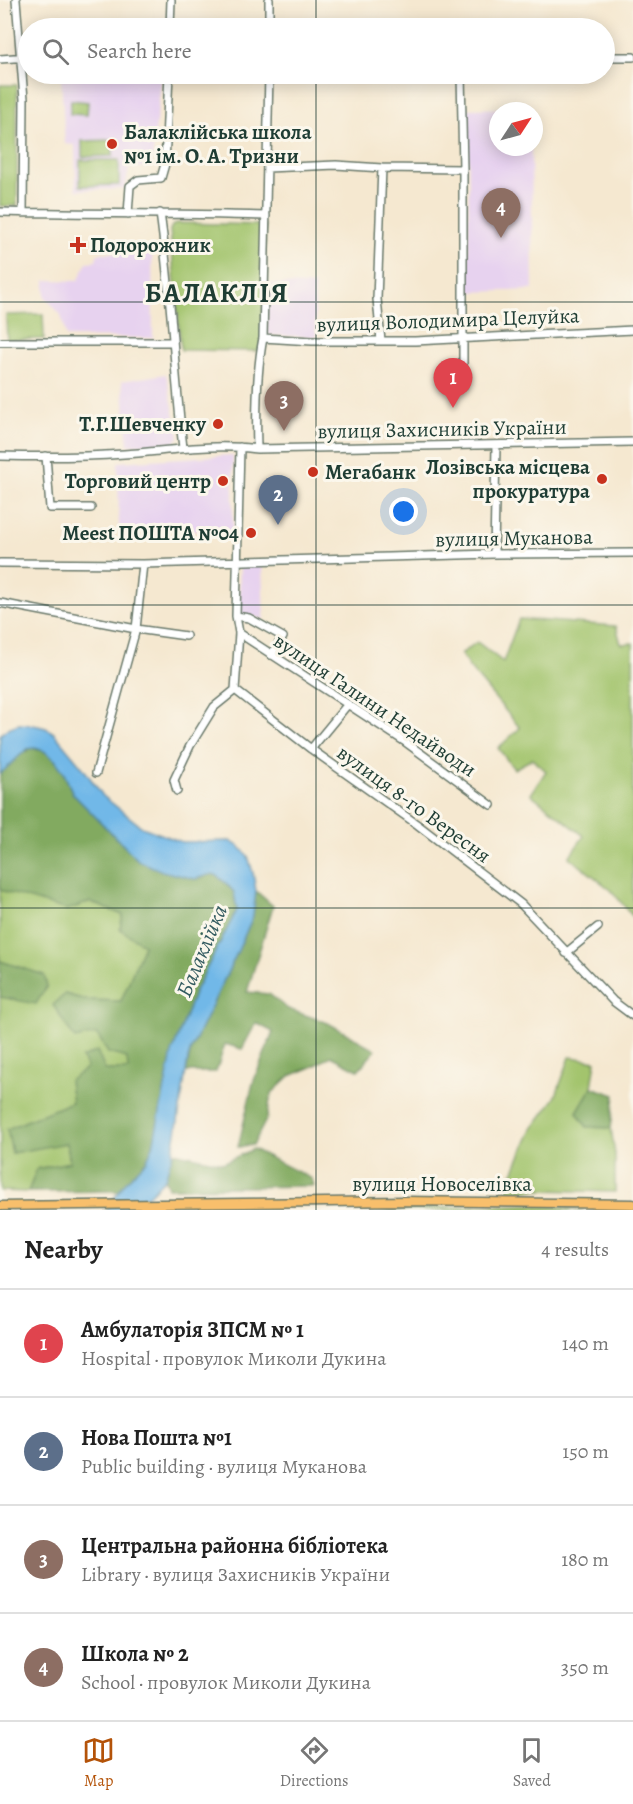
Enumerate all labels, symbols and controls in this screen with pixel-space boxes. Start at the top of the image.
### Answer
search box [18,18,615,84]
icon: search [39,35,72,68]
text: Search here [87,36,192,66]
north arrow [489,102,543,156]
place label: Балаклійська школа №1 ім. О. А. Тризни [124,118,312,170]
marker: Балаклійська школа №1 ім. О. А. Тризни [105,137,119,151]
pin: 4 [482,188,520,238]
place label: Подорожник [90,231,211,259]
marker: Подорожник [71,238,85,252]
district label: БАЛАКЛІЯ [145,275,289,311]
street label: вулиця Володимира Целуйка [316,301,580,339]
pin: 1 [434,358,472,408]
pin: 3 [264,382,304,431]
place label: Т.Г.Шевченку [79,410,207,438]
street label: вулиця Захисників України [317,413,567,445]
marker: Т.Г.Шевченку [211,417,225,431]
place label: Лозівська місцева прокуратура [426,453,590,505]
place label: Мегабанк [325,458,416,486]
marker: Мегабанк [306,465,320,479]
place label: Торговий центр [65,467,211,495]
marker: Лозівська місцева прокуратура [595,472,609,486]
marker: Торговий центр [216,474,230,488]
pin: 2 [258,476,298,525]
your location [389,497,418,526]
place label: Meest ПОШТА №04 [62,519,239,547]
street label: вулиця Муканова [435,523,593,553]
marker: Meest ПОШТА №04 [244,526,258,540]
street label: вулиця Галини Недайводи [268,627,482,783]
street label: вулиця 8-го Вересня [331,739,497,869]
water label: Балаклійка [169,900,235,1002]
street label: вулиця Новоселівка [352,1170,532,1198]
text: Nearby [24,1232,103,1267]
text: 4 results [541,1236,609,1263]
text: Амбулаторія ЗПСМ № 1 [81,1315,304,1345]
text: 1 [40,1330,47,1357]
text: 140 m [562,1330,609,1357]
text: Hospital · провулок Миколи Дукина [81,1345,387,1372]
text: Нова Пошта №1 [81,1423,232,1453]
text: 2 [39,1438,48,1465]
text: 150 m [562,1438,609,1465]
text: Public building · вулиця Муканова [81,1453,367,1480]
text: Центральна районна бібліотека [81,1531,388,1561]
text: 3 [39,1546,48,1573]
text: 180 m [561,1546,609,1573]
text: Library · вулиця Захисників України [81,1561,390,1588]
text: Школа № 2 [81,1639,189,1669]
text: 4 [39,1654,48,1681]
text: 350 m [561,1654,609,1681]
text: School · провулок Миколи Дукина [81,1669,371,1696]
tab: Map [82,1734,115,1792]
tab: Directions [280,1734,348,1792]
tab: Saved [513,1734,551,1792]

